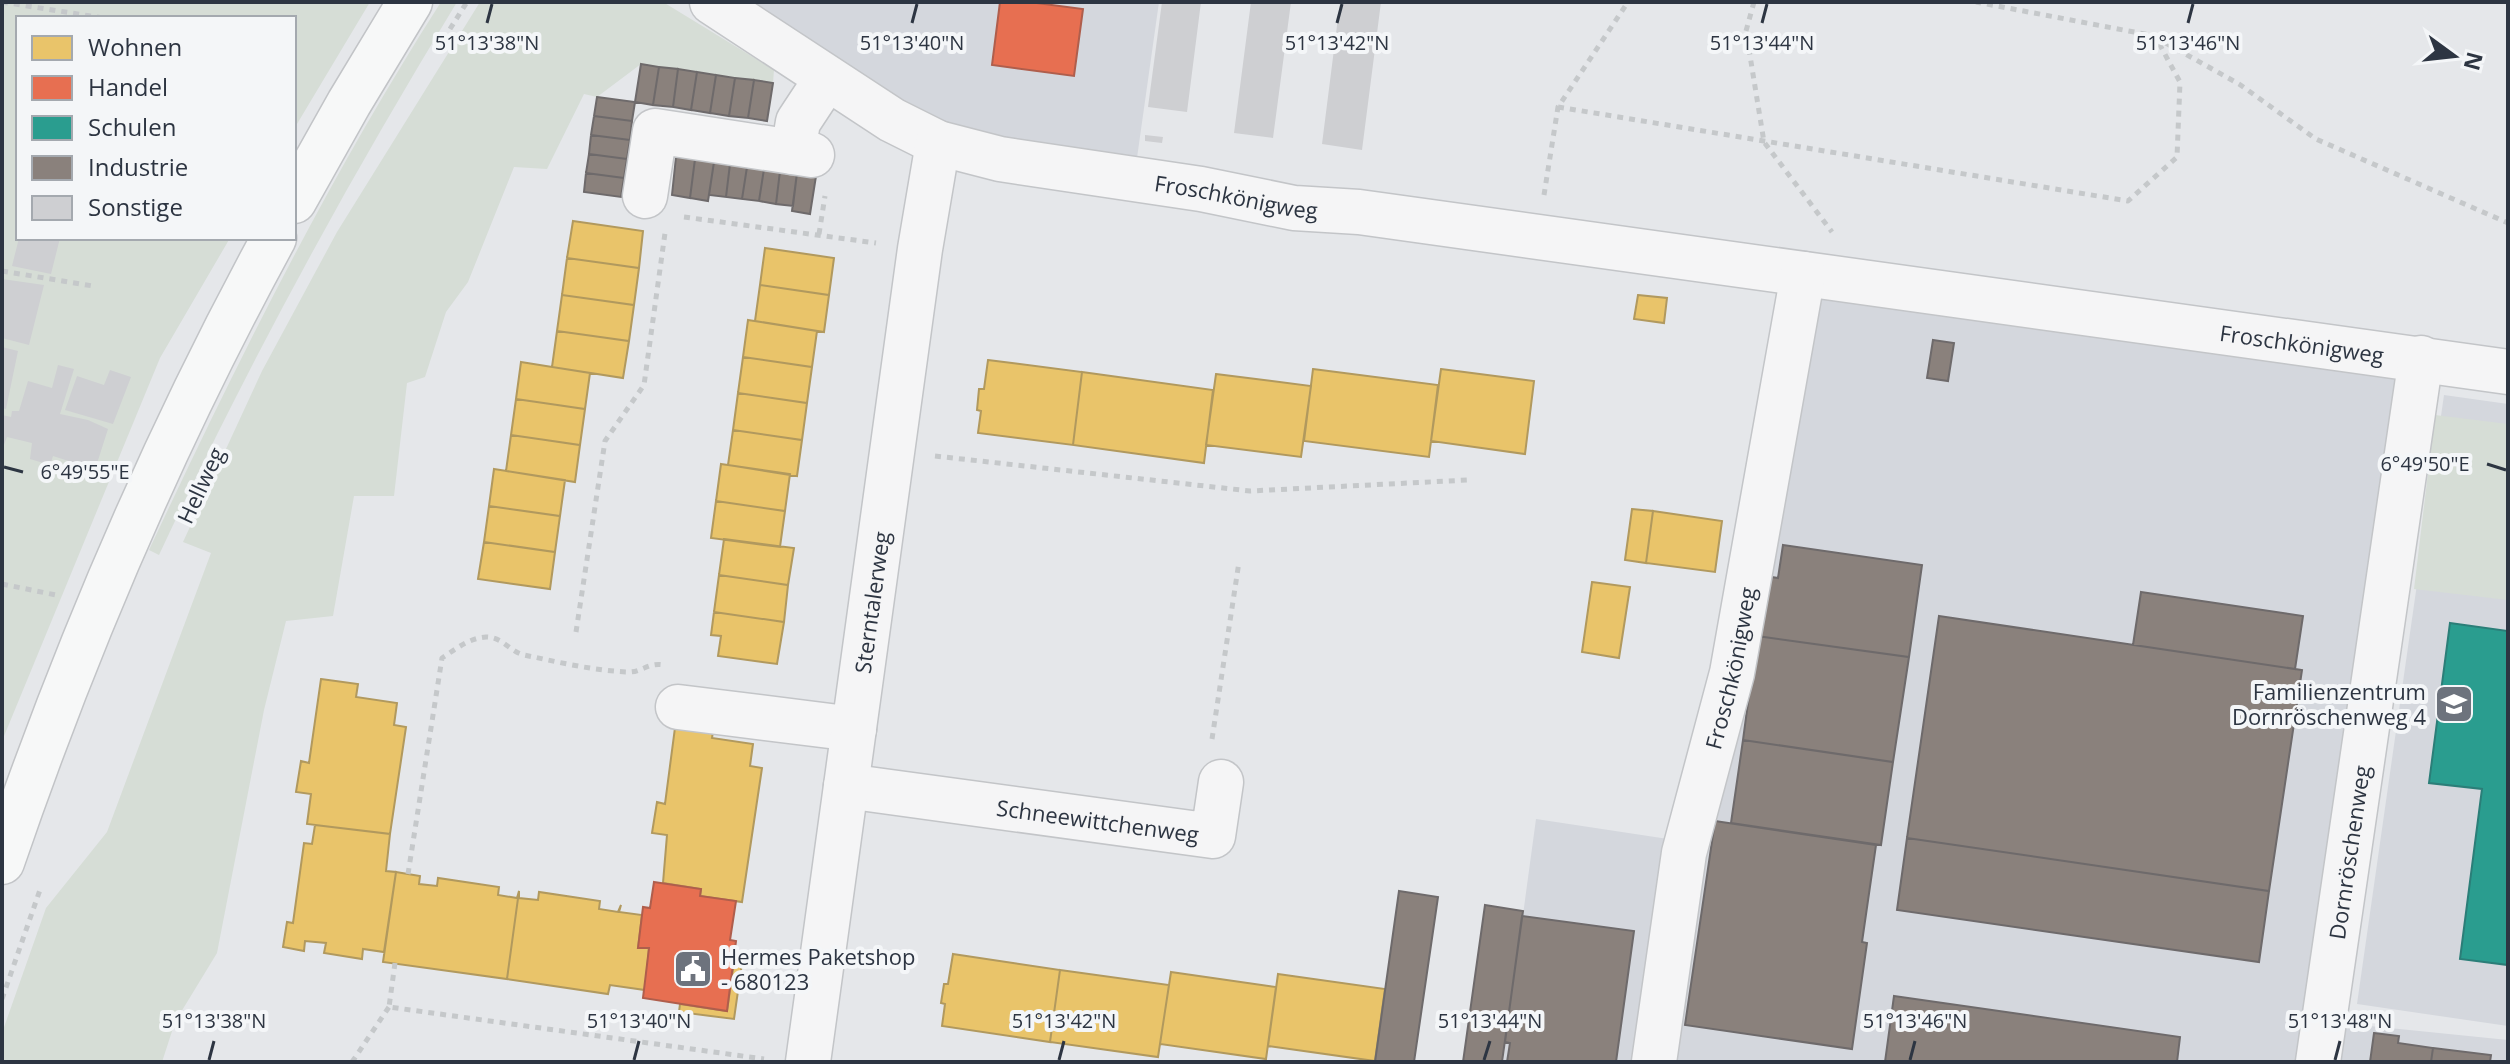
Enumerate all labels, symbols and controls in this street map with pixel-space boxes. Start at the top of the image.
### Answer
legend [16,16,296,240]
north arrow [2414,16,2494,96]
text: 51°13'38"N [435,29,539,56]
text: 51°13'40"N [860,29,964,56]
text: 51°13'42"N [1285,29,1389,56]
text: 51°13'44"N [1710,29,1814,56]
text: 51°13'46"N [2136,29,2240,56]
text: Wohnen [88,30,182,63]
text: N [2457,49,2491,74]
text: Handel [88,70,168,103]
text: Schulen [88,110,176,143]
text: Industrie [88,150,188,183]
street label: Froschkönigweg [1153,167,1319,224]
text: Sonstige [88,190,183,223]
street label: Froschkönigweg [2218,317,2386,370]
street label: Hellweg [169,442,231,528]
text: 6°49'50"E [2380,450,2470,477]
text: 6°49'55"E [40,458,130,485]
street label: Sterntalerweg [847,529,896,675]
street label: Froschkönigweg [1697,584,1762,752]
place label: Familienzentrum Dornröschenweg 4 [2232,676,2426,731]
school or university icon: Familienzentrum Dornröschenweg 4 [2433,683,2475,725]
street label: Dornröschenweg [2321,763,2376,941]
street label: Schneewittchenweg [995,792,1201,849]
place label: Hermes Paketshop - 680123 [721,941,915,996]
public building icon: Hermes Paketshop - 680123 [672,948,714,990]
text: 51°13'38"N [162,1007,266,1034]
text: 51°13'40"N [587,1007,691,1034]
text: 51°13'42"N [1012,1007,1116,1034]
text: 51°13'44"N [1438,1007,1542,1034]
text: 51°13'46"N [1863,1007,1967,1034]
text: 51°13'48"N [2288,1007,2392,1034]

